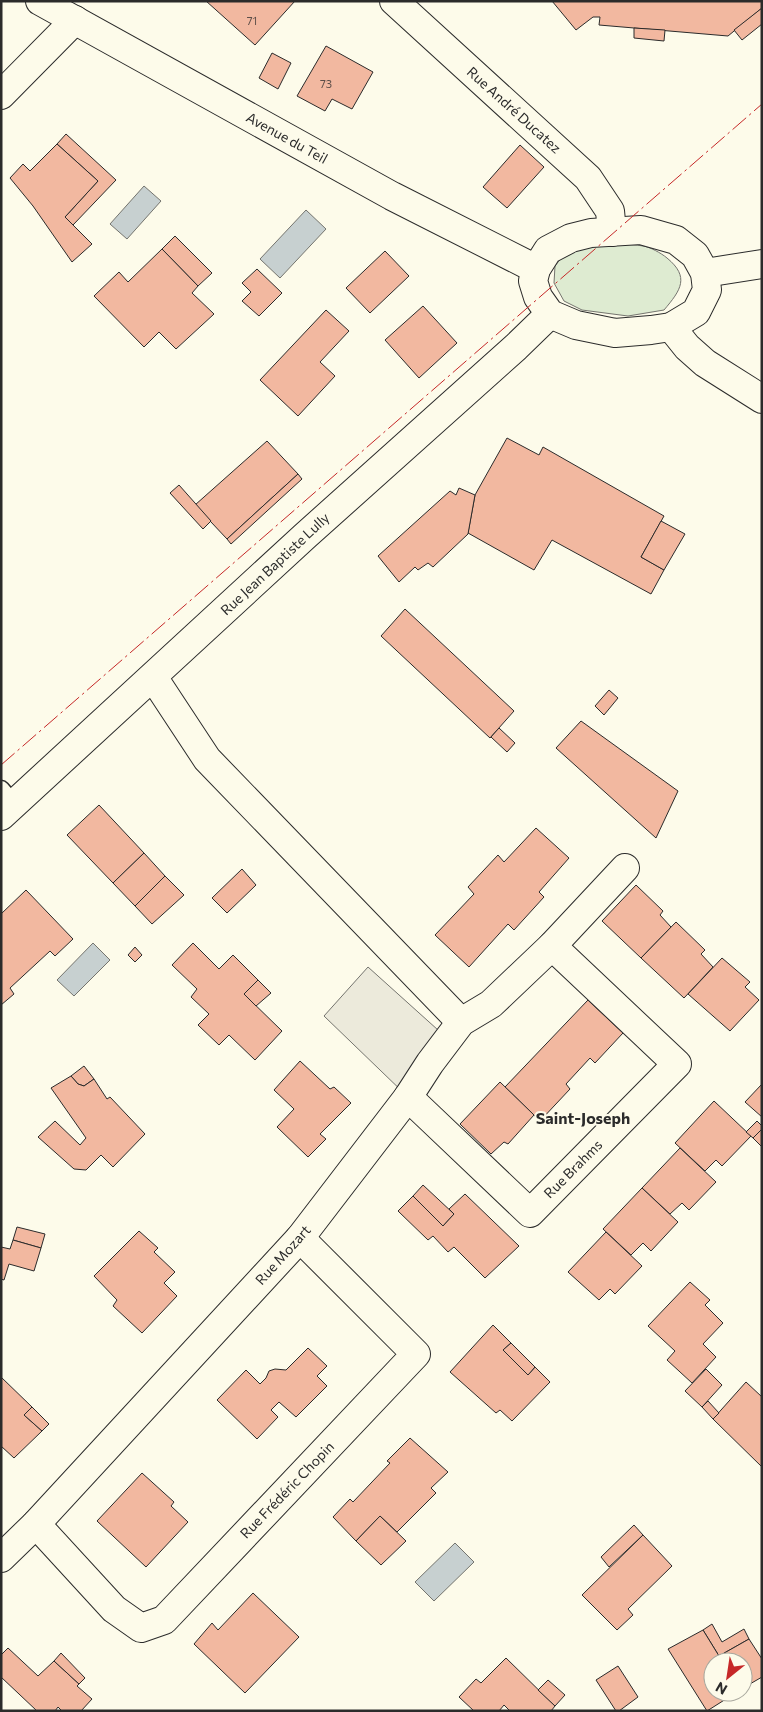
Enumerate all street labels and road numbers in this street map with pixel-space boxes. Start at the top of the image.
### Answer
street label: Rue André Ducatez [464,63,565,156]
street label: Avenue du Teil [244,108,331,167]
street label: Rue Jean Baptiste Lully [217,509,333,619]
street label: Rue Brahms [540,1136,605,1201]
street label: Rue Mozart [251,1221,314,1288]
street label: Rue Frédéric Chopin [236,1438,337,1542]

